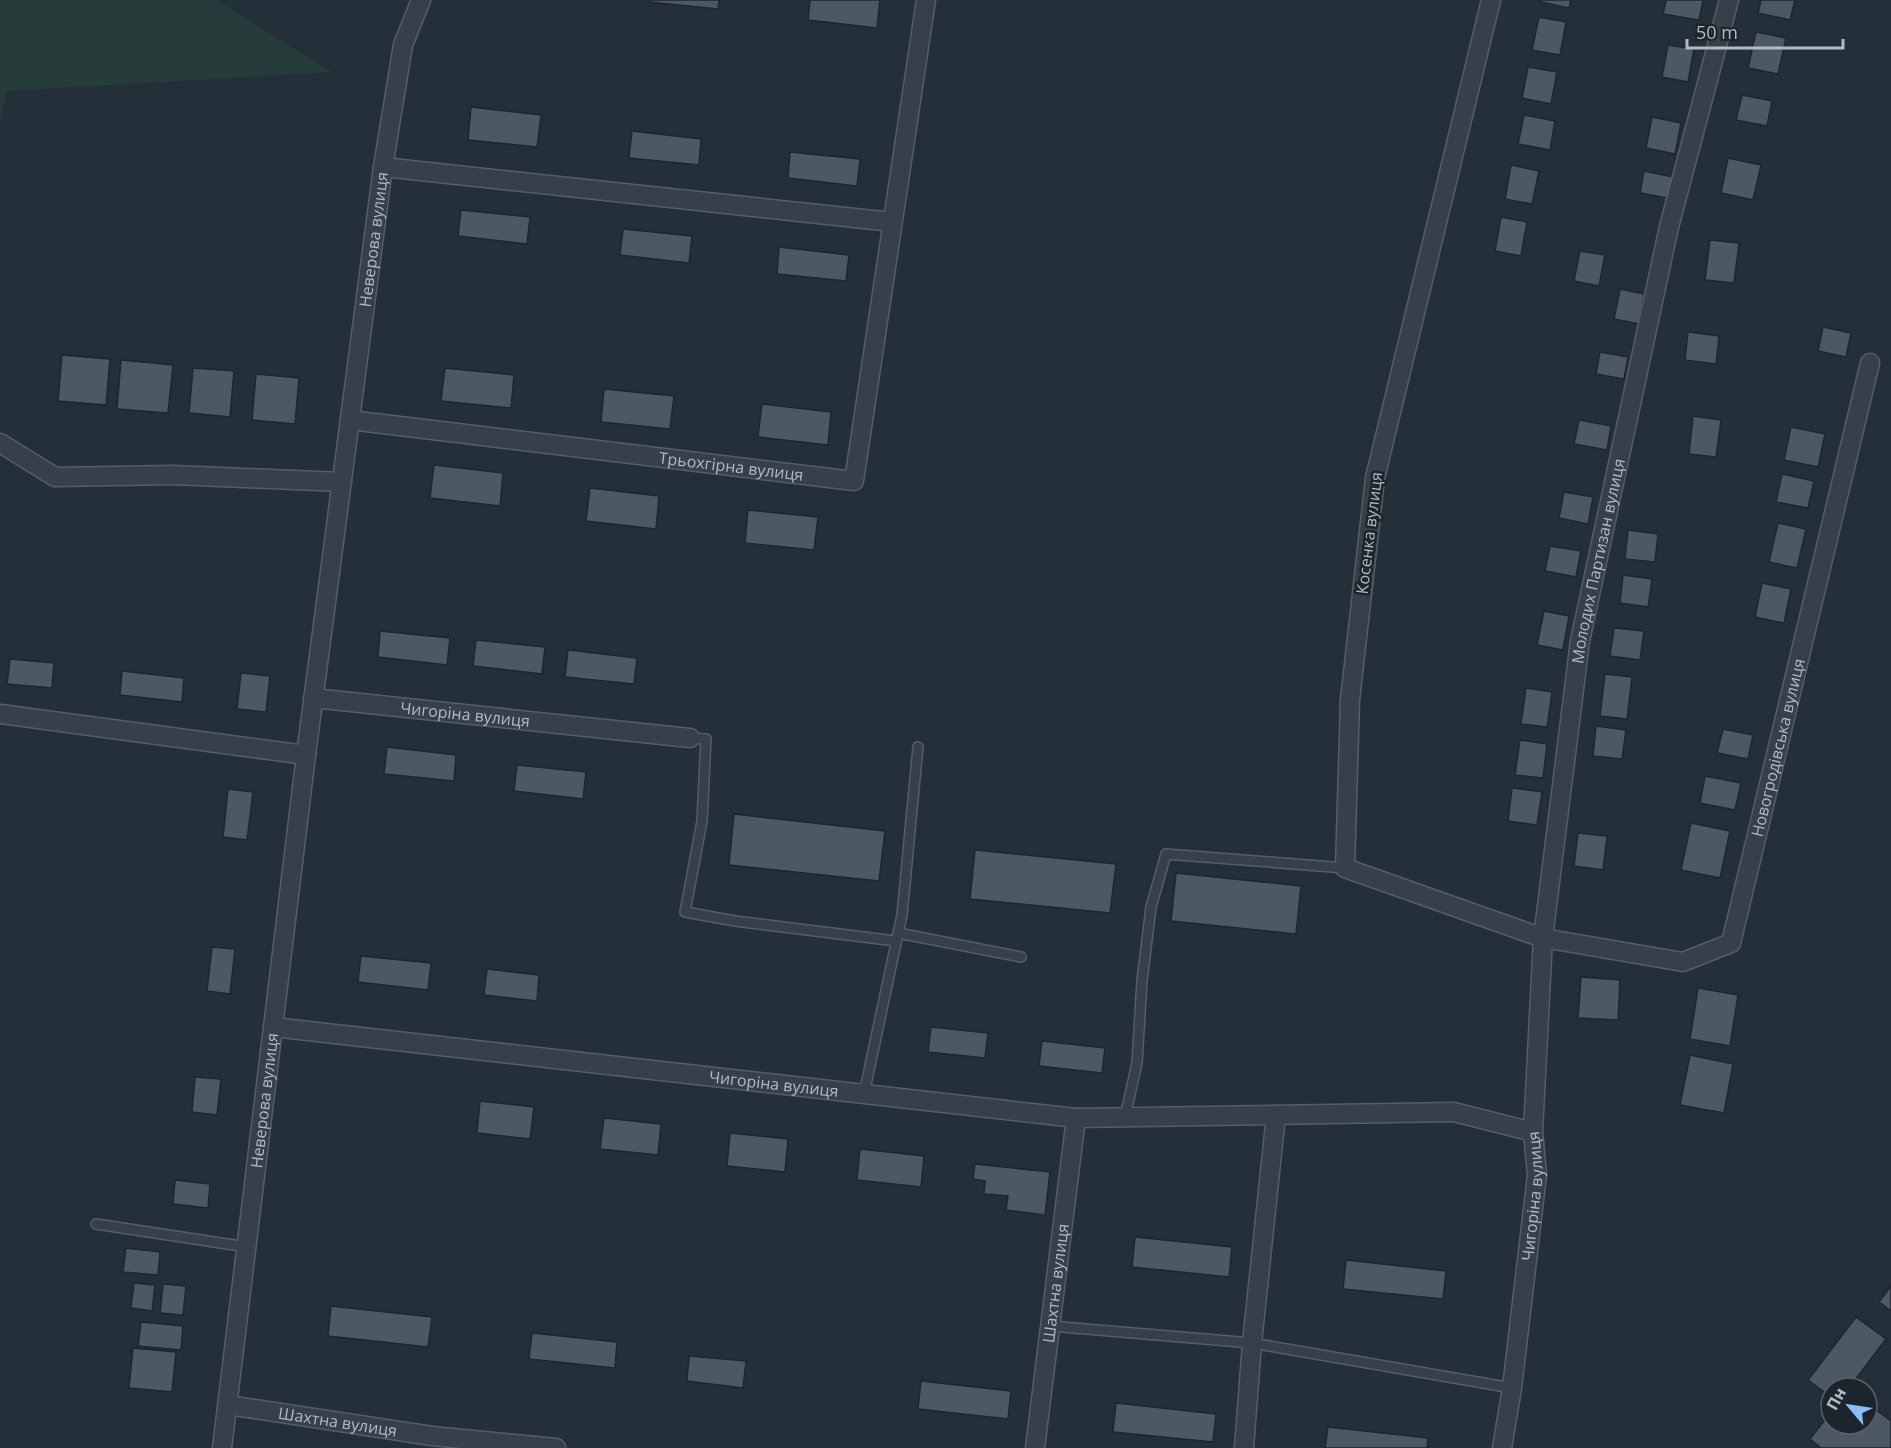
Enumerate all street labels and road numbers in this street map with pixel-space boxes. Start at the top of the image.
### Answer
street label: Неверова вулиця [354,171,393,308]
street label: Трьохгірна вулиця [658,446,805,486]
street label: Молодих Партизан вулиця [1566,456,1630,665]
street label: Косенка вулиця [1351,471,1387,595]
street label: Новогродівська вулиця [1746,656,1810,839]
street label: Чигоріна вулиця [399,696,531,732]
street label: Неверова вулиця [245,1032,283,1169]
street label: Чигоріна вулиця [708,1065,840,1102]
street label: Чигоріна вулиця [1516,1130,1548,1262]
street label: Шахтна вулиця [1037,1222,1074,1344]
street label: Шахтна вулиця [277,1402,399,1442]

